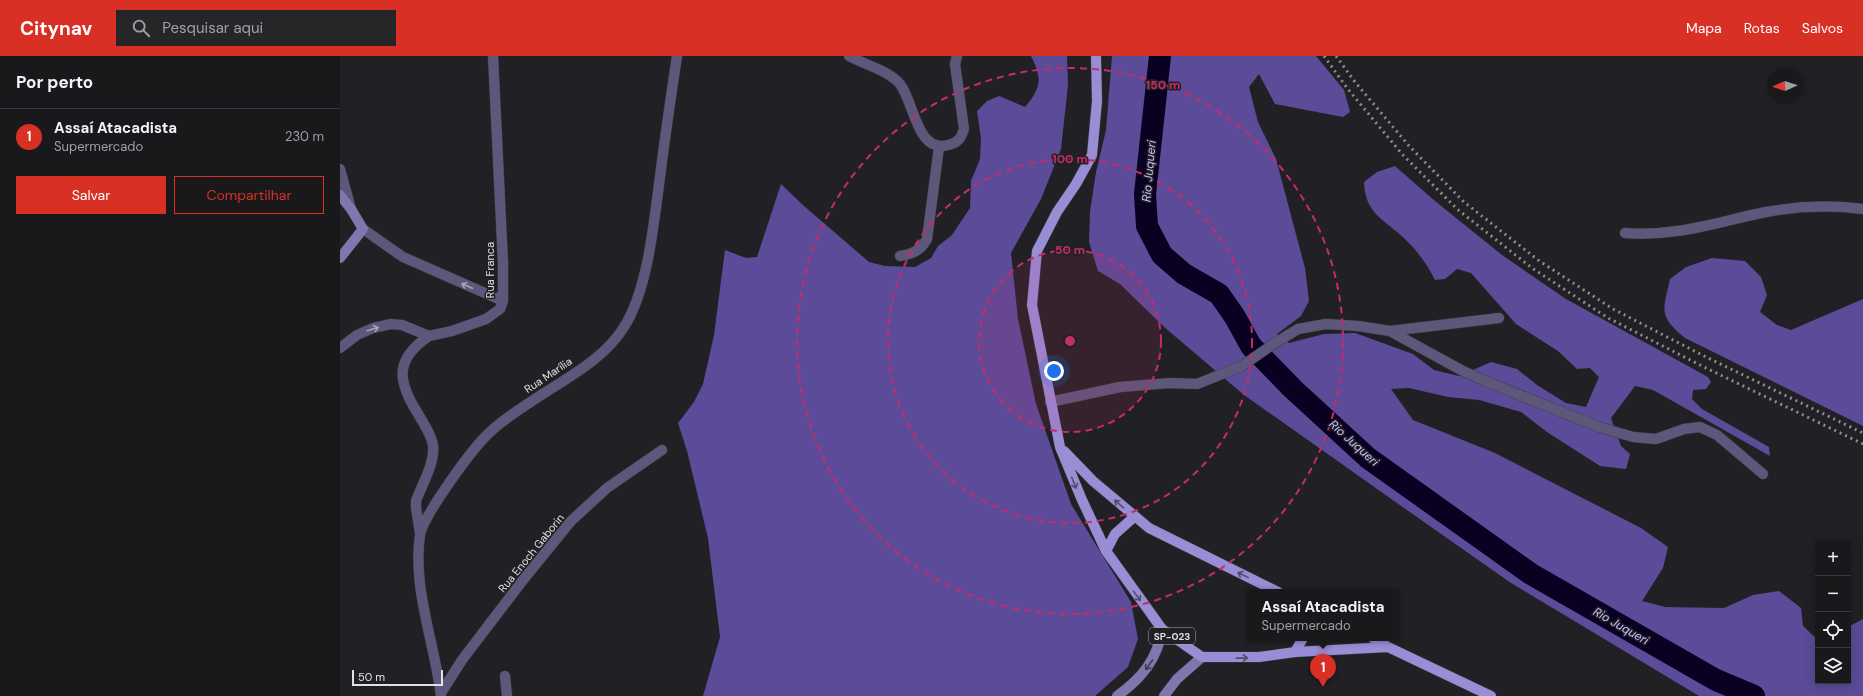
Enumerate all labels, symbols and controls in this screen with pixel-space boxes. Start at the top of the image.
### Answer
search box [116,10,396,46]
text: Citynav [20,16,92,41]
icon: search [130,17,152,39]
text: Pesquisar aqui [162,18,263,38]
text: Mapa [1686,19,1722,37]
text: Rotas [1744,19,1780,37]
text: Salvos [1802,19,1843,37]
north arrow [1767,68,1803,104]
text: Por perto [16,71,93,93]
text: 150 m [1146,77,1180,93]
text: Assaí Atacadista [54,118,177,138]
text: 1 [27,128,31,145]
text: 230 m [285,128,324,145]
text: Supermercado [54,138,143,155]
water label: Rio Juqueri [1138,138,1160,203]
text: 100 m [1052,151,1088,167]
button: Salvar [16,176,166,214]
button: Compartilhar [174,176,324,214]
street label: Rua Franca [483,242,497,298]
text: 50 m [1055,242,1085,258]
one-way arrow [462,281,474,289]
one-way arrow [367,325,380,332]
centre of rings [1063,334,1077,348]
street label: Rua Marília [521,354,575,396]
your location [1044,361,1064,381]
water label: Rio Juqueri [1326,416,1383,470]
one-way arrow [1071,476,1079,488]
one-way arrow [1114,499,1124,508]
street label: Rua Enoch Gaborin [495,511,567,595]
map controls [1815,540,1851,684]
button: + [1815,540,1851,576]
one-way arrow [1238,571,1250,578]
button: − [1815,576,1851,612]
popup [1247,589,1399,641]
one-way arrow [1133,590,1141,601]
text: Assaí Atacadista [1262,597,1384,617]
water label: Rio Juqueri [1590,604,1653,649]
button: locate [1815,612,1851,648]
text: Supermercado [1262,617,1351,634]
road number: SP-023 [1149,628,1195,644]
button: layers [1815,648,1851,684]
one-way arrow [1235,654,1248,661]
pin: 1 [1310,654,1336,687]
one-way arrow [1145,660,1153,671]
scale bar [352,668,443,687]
text: 50 m [358,670,385,684]

